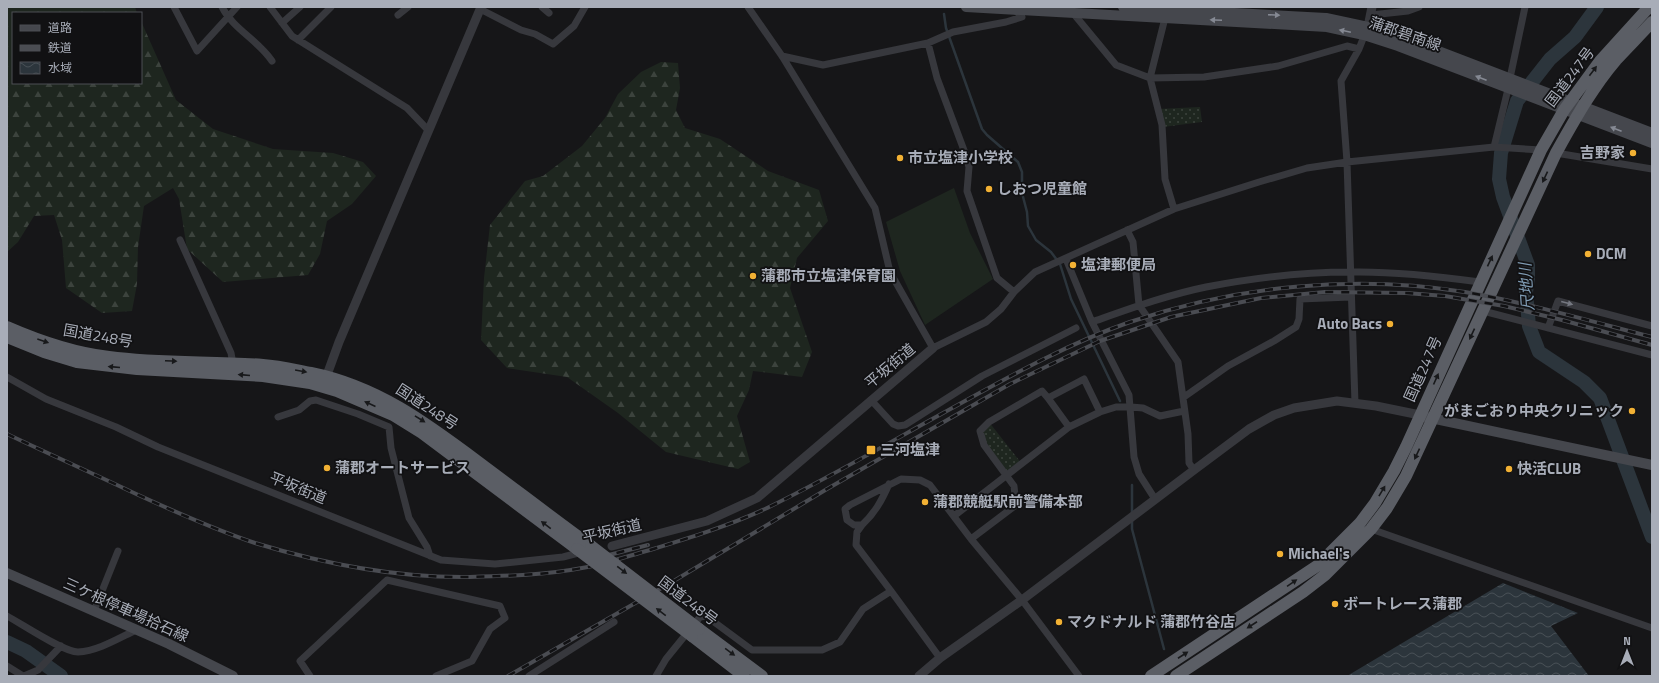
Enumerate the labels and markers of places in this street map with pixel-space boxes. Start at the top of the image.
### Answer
place label: 吉野家 [1580,141,1625,164]
place label: 市立塩津小学校 [908,146,1013,169]
marker: 吉野家 [1628,148,1638,158]
marker: 市立塩津小学校 [895,153,905,163]
place label: しおつ児童館 [997,177,1087,200]
marker: しおつ児童館 [984,184,994,194]
place label: DCM [1596,242,1627,265]
marker: DCM [1583,249,1593,259]
place label: 塩津郵便局 [1081,253,1156,276]
marker: 塩津郵便局 [1068,260,1078,270]
place label: 蒲郡市立塩津保育園 [761,264,896,287]
marker: 蒲郡市立塩津保育園 [748,271,758,281]
place label: Auto Bacs [1317,312,1382,335]
marker: Auto Bacs [1385,319,1395,329]
place label: がまごおり中央クリニック [1444,399,1624,422]
marker: がまごおり中央クリニック [1627,406,1637,416]
place label: 三河塩津 [880,438,940,461]
marker: 三河塩津 [865,444,877,456]
place label: 蒲郡オートサービス [335,456,470,479]
place label: 快活CLUB [1517,457,1581,480]
marker: 蒲郡オートサービス [322,463,332,473]
marker: 快活CLUB [1504,464,1514,474]
place label: 蒲郡競艇駅前警備本部 [933,490,1083,513]
marker: 蒲郡競艇駅前警備本部 [920,497,930,507]
place label: Michael's [1288,542,1350,565]
marker: Michael's [1275,549,1285,559]
place label: ボートレース蒲郡 [1343,592,1462,615]
marker: ボートレース蒲郡 [1330,599,1340,609]
place label: マクドナルド 蒲郡竹谷店 [1067,610,1235,633]
marker: マクドナルド 蒲郡竹谷店 [1054,617,1064,627]

